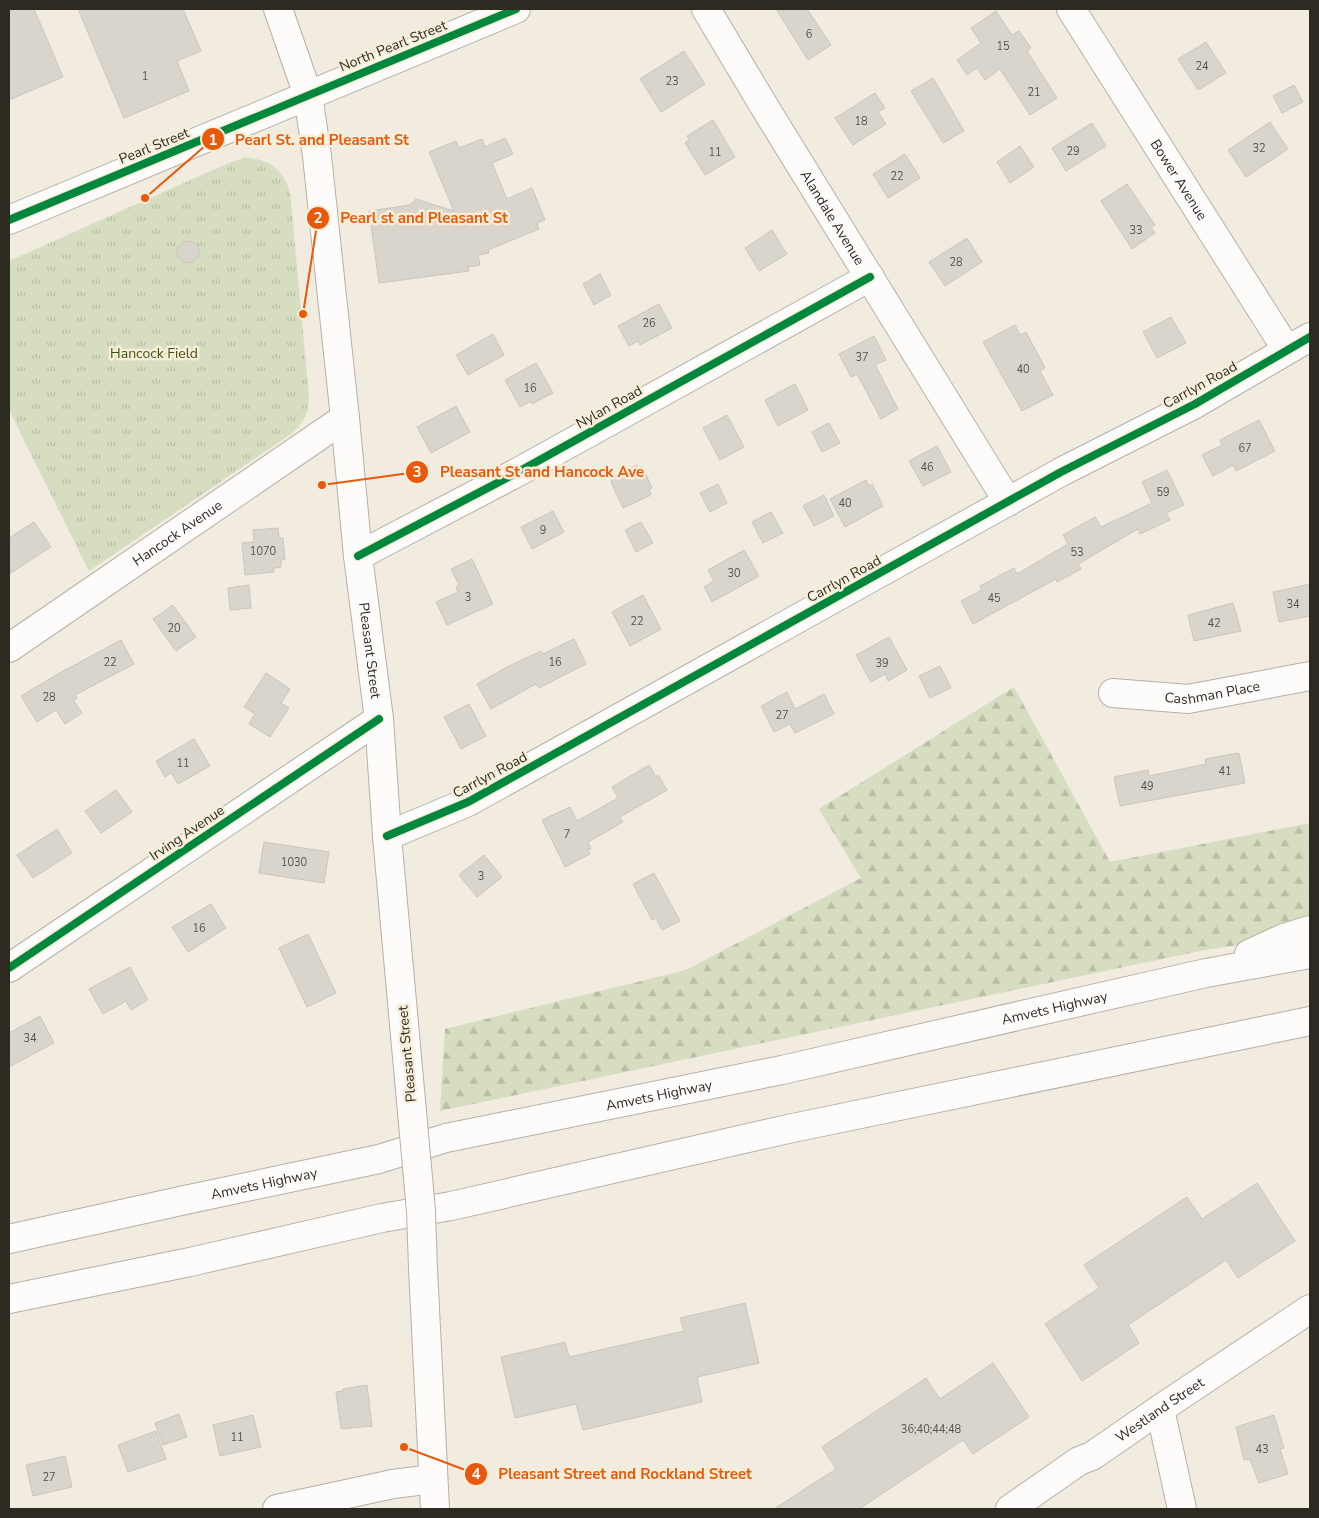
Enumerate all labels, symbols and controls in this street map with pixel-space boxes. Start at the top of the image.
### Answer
street label: North Pearl Street [336,16,450,76]
house number: 6 [806,27,813,42]
house number: 15 [996,39,1010,54]
house number: 24 [1195,59,1209,74]
house number: 1 [142,69,148,84]
house number: 23 [665,74,679,89]
house number: 21 [1027,85,1041,100]
house number: 18 [854,114,868,129]
street label: Pearl Street [116,123,192,169]
callout: Pearl St. and Pleasant St [200,124,419,154]
text: 1 [208,130,218,150]
text: Pearl St. and Pleasant St [235,130,409,150]
street label: Bower Avenue [1146,135,1212,224]
house number: 32 [1252,141,1266,156]
house number: 29 [1066,144,1080,159]
house number: 11 [708,145,722,160]
street label: Alandale Avenue [796,167,869,269]
house number: 22 [890,169,904,184]
callout: Pearl st and Pleasant St [305,203,518,233]
text: 2 [313,208,323,228]
text: Pearl st and Pleasant St [340,208,508,228]
house number: 33 [1129,223,1143,238]
house number: 28 [949,255,963,270]
house number: 26 [642,316,656,331]
park label: Hancock Field [110,344,198,363]
house number: 37 [855,350,869,365]
street label: Carrlyn Road [1160,357,1240,413]
house number: 40 [1016,362,1030,377]
house number: 16 [523,381,537,396]
street label: Nylan Road [572,381,646,433]
house number: 67 [1238,441,1252,456]
callout: Pleasant St and Hancock Ave [404,457,654,487]
house number: 46 [920,460,934,475]
text: 3 [412,462,422,482]
text: Pleasant St and Hancock Ave [440,462,644,482]
house number: 59 [1156,485,1170,500]
street label: Hancock Avenue [129,495,226,570]
house number: 40 [838,496,852,511]
house number: 9 [540,523,546,538]
house number: 1070 [250,544,277,559]
house number: 53 [1070,545,1084,560]
street label: Carrlyn Road [804,551,884,607]
house number: 30 [727,566,741,581]
house number: 3 [465,590,471,605]
house number: 45 [987,591,1001,606]
house number: 34 [1286,597,1300,612]
street label: Pleasant Street [355,601,386,700]
house number: 22 [630,614,644,629]
house number: 42 [1207,616,1221,631]
house number: 20 [167,621,181,636]
house number: 22 [103,655,117,670]
house number: 16 [548,655,562,670]
house number: 39 [875,656,889,671]
street label: Cashman Place [1164,676,1262,708]
house number: 28 [42,690,56,705]
house number: 27 [775,708,789,723]
street label: Carrlyn Road [449,747,531,803]
house number: 11 [176,756,190,771]
house number: 41 [1218,764,1232,779]
house number: 49 [1140,779,1154,794]
street label: Irving Avenue [146,801,228,865]
house number: 7 [564,827,570,842]
house number: 1030 [281,855,308,870]
house number: 3 [478,869,484,884]
house number: 16 [192,921,206,936]
street label: Amvets Highway [1000,986,1110,1029]
street label: Pleasant Street [393,1005,421,1103]
house number: 34 [23,1031,37,1046]
street label: Amvets Highway [604,1075,715,1115]
street label: Amvets Highway [209,1163,320,1204]
street label: Westland Street [1112,1373,1208,1447]
house number: 36;40;44;48 [901,1422,962,1437]
house number: 11 [230,1430,244,1445]
house number: 43 [1255,1442,1269,1457]
callout: Pleasant Street and Rockland Street [463,1459,762,1489]
text: 4 [471,1464,481,1484]
text: Pleasant Street and Rockland Street [498,1464,752,1484]
house number: 27 [42,1470,56,1485]

